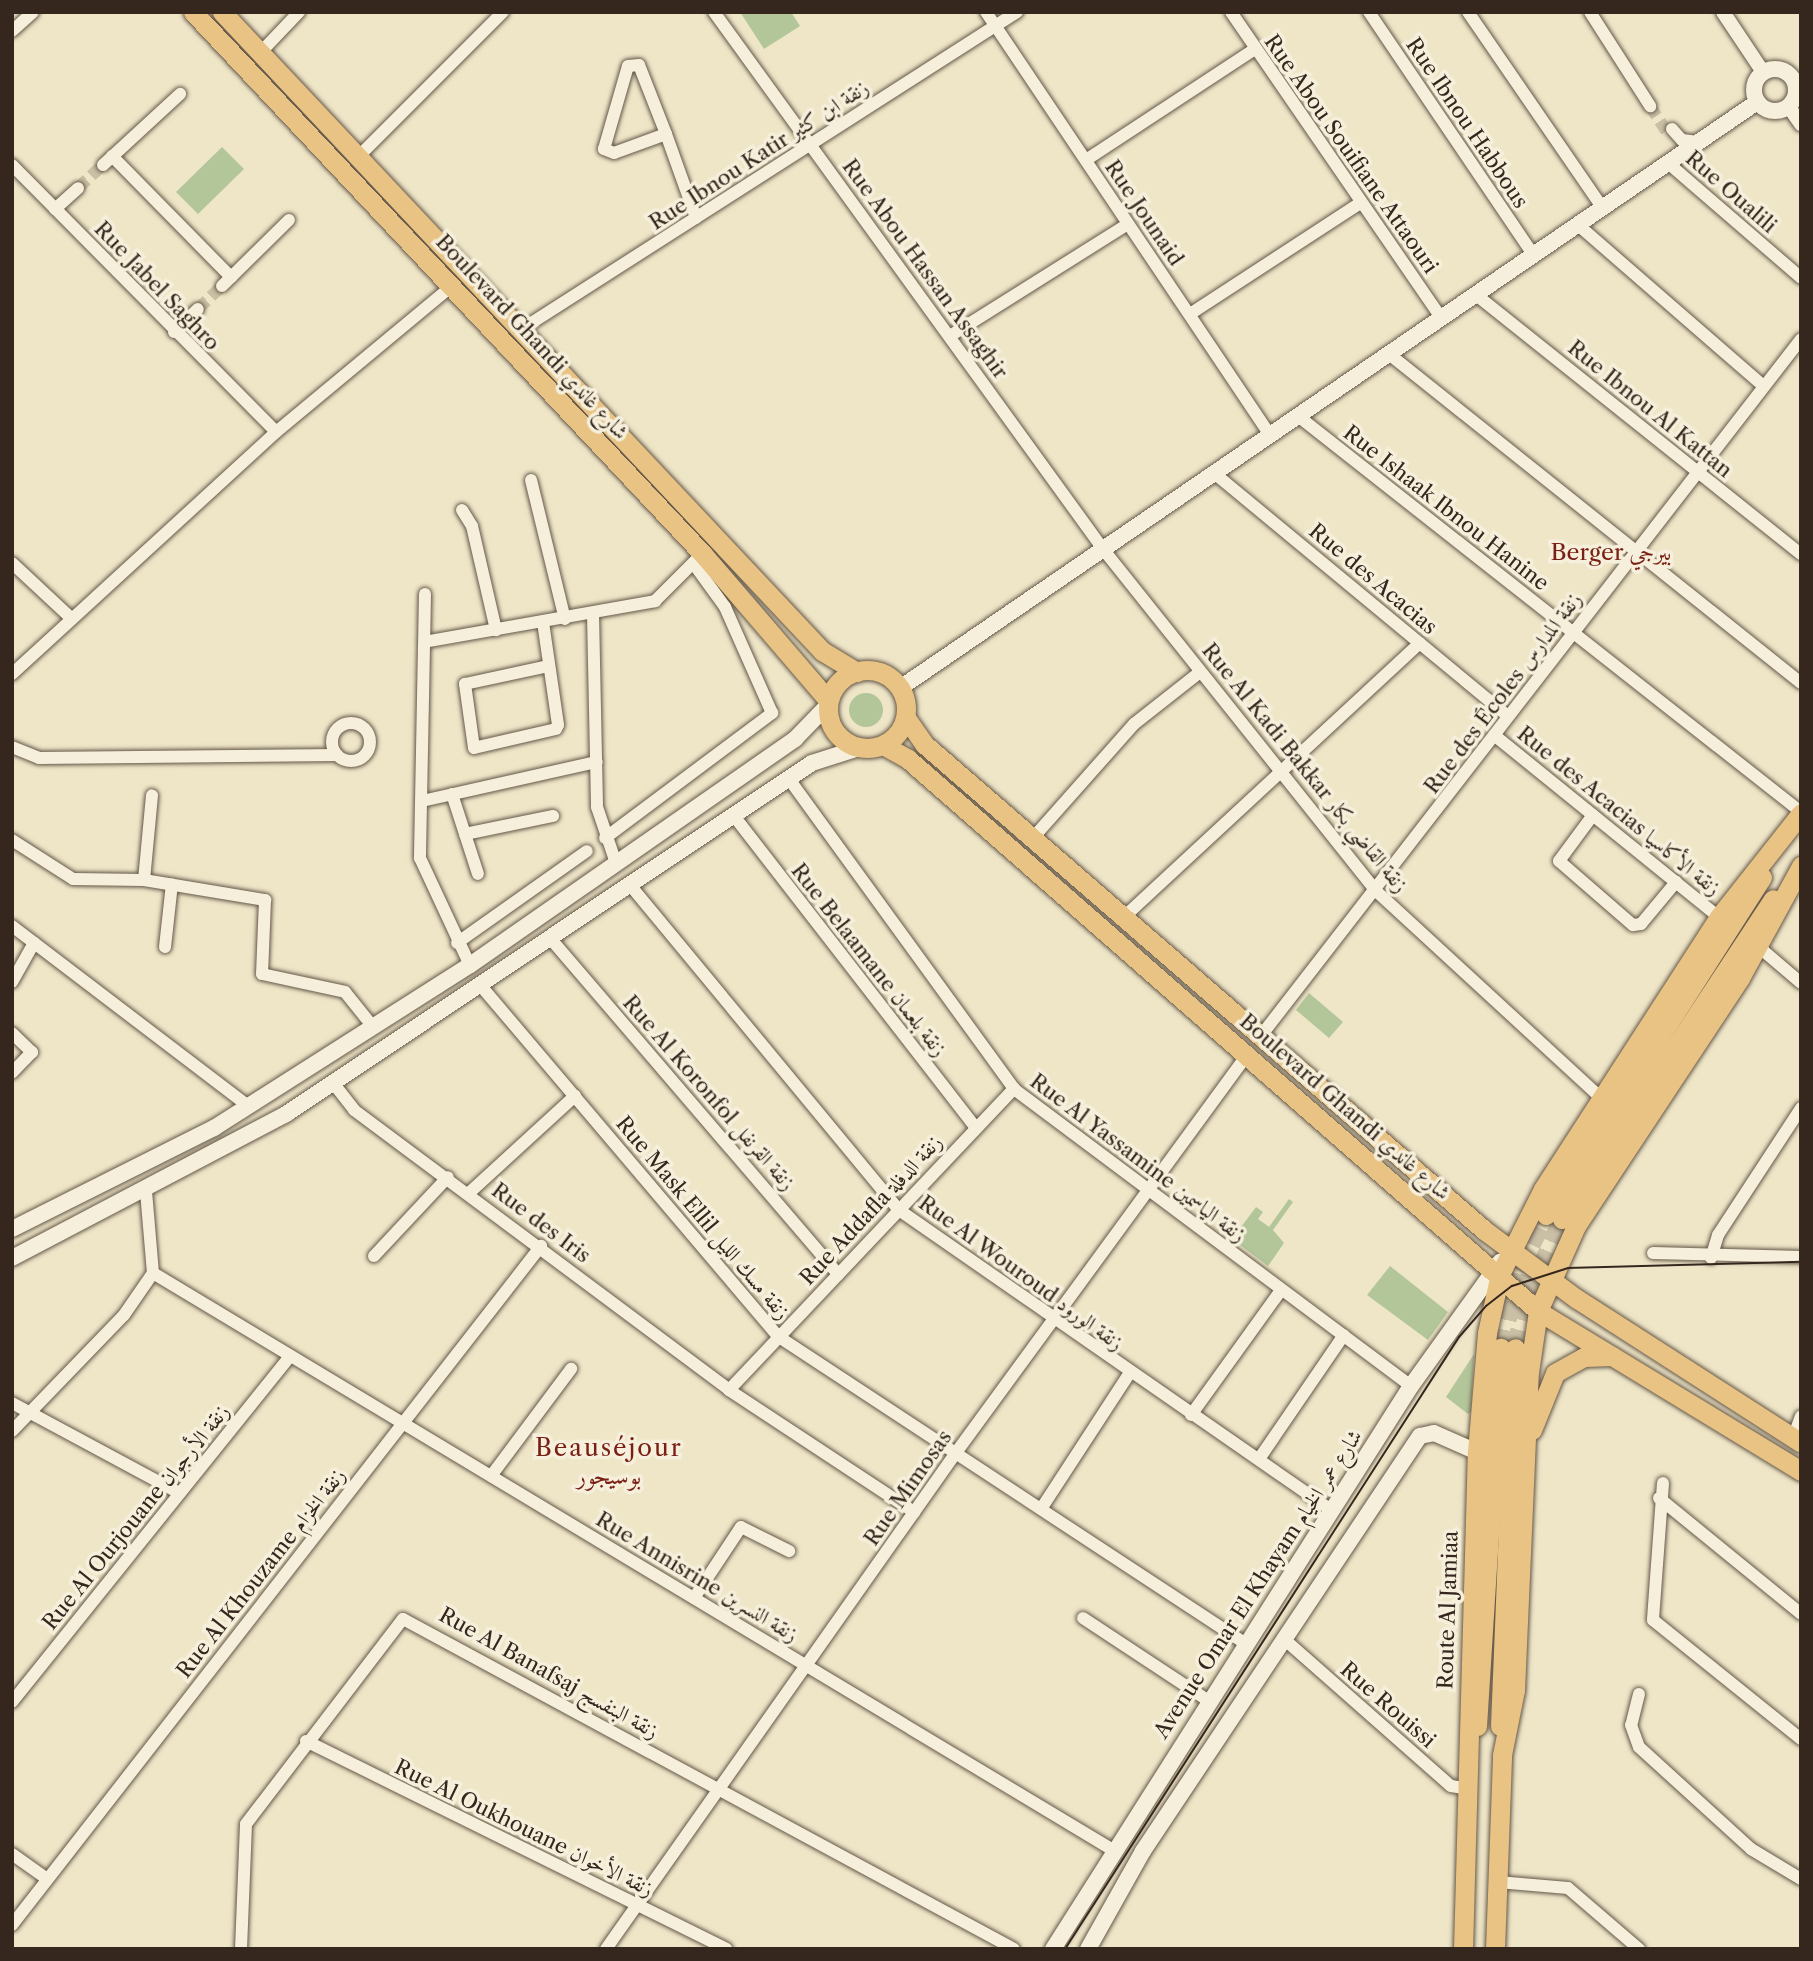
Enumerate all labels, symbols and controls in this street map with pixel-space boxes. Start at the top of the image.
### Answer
street label: Rue Abou Souifiane Attaouri [1258,29,1444,279]
street label: Rue Ibnou Habbous [1401,33,1533,213]
street label: Rue Ibnou Katir زنقة ابن كثير [645,75,873,235]
street label: Rue Oualili [1680,146,1782,238]
street label: Rue Abou Hassan Assaghir [836,154,1014,384]
street label: Rue Jounaid [1099,155,1189,271]
street label: Rue Jabel Saghro [89,216,225,356]
street label: Boulevard Ghandi شارع غاندي [430,229,634,445]
street label: Rue Ibnou Al Kattan [1563,335,1737,483]
street label: Rue Ishaak Ibnou Hanine [1338,420,1554,596]
street label: Rue des Acacias [1304,518,1442,640]
district label: Berger بيرجي [1550,538,1672,566]
street label: Rue des Écoles زنقة المدارس [1419,587,1587,799]
street label: Rue Al Kadi Bakkar زنقة القاضي بكار [1196,638,1414,898]
street label: Rue des Acacias زنقة الأكاسيا [1512,721,1726,901]
street label: Rue Belaamane زنقة بلعمان [786,859,952,1061]
street label: Rue Al Koronfol زنقة القرنفل [617,990,801,1196]
street label: Boulevard Ghandi شارع غاندي [1235,1009,1455,1205]
street label: Rue Al Yassamine زنقة الياسمين [1024,1068,1252,1248]
street label: Rue Mask Ellil زنقة مسك الليل [610,1111,796,1325]
street label: Rue Addafla زنقة الدفلة [794,1129,948,1291]
street label: Rue des Iris [487,1178,595,1268]
street label: Rue Al Wouroud زنقة الورود [913,1190,1129,1356]
street label: Rue Al Ourjouane زنقة الأرجوان [37,1399,235,1635]
street label: Rue Mimosas [859,1425,957,1551]
street label: Avenue Omar El Khayam شارع عمر الخيام [1148,1425,1368,1743]
district label: Beauséjour بوسيجور [536,1434,682,1490]
street label: Rue Al Khouzame زنقة الخزام [171,1463,351,1683]
street label: Rue Annisrine زنقة النسرين [591,1506,803,1648]
street label: Route Al Jamiaa [1433,1530,1463,1690]
street label: Rue Al Banafsaj زنقة البنفسج [434,1602,664,1744]
street label: Rue Rouissi [1335,1657,1441,1753]
street label: Rue Al Oukhouane زنقة الأخوان [390,1754,658,1902]

